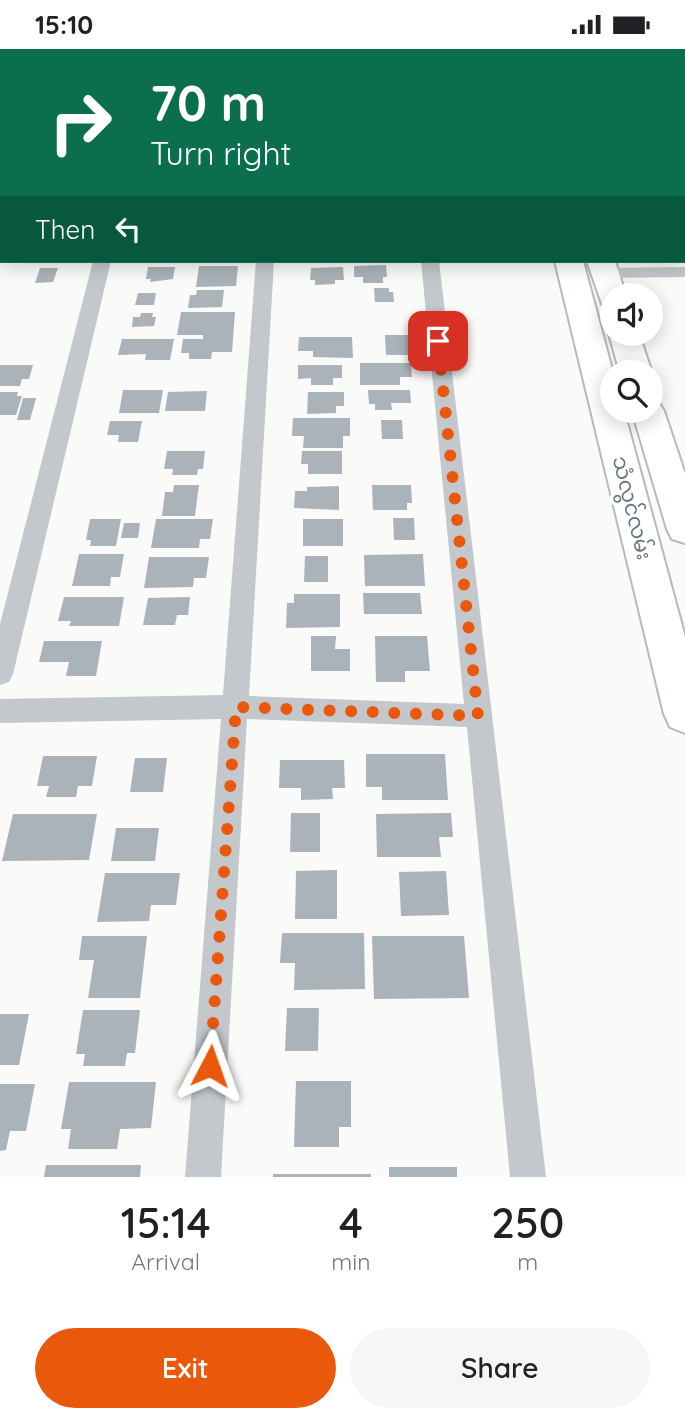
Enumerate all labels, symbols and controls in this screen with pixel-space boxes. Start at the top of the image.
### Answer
text: 15:10 [35,8,93,41]
text: 70 m [150,72,266,133]
icon: right [35,77,126,168]
text: Turn right [150,133,291,173]
icon: left [109,210,147,248]
text: Then [35,213,95,246]
map controls [600,283,663,423]
button: sound [600,283,663,346]
pin [408,311,468,371]
icon: arrive [419,322,457,360]
button: search [600,360,663,423]
street label: သံလွင်လမ်း [604,453,660,563]
position arrow [173,1029,247,1103]
text: 15:14 [121,1196,211,1249]
text: 4 [339,1196,363,1249]
text: 250 [491,1196,564,1249]
text: Arrival [131,1247,200,1276]
text: min [331,1247,371,1276]
text: m [517,1247,538,1276]
button: Exit [35,1328,336,1408]
button: Share [350,1328,650,1408]

